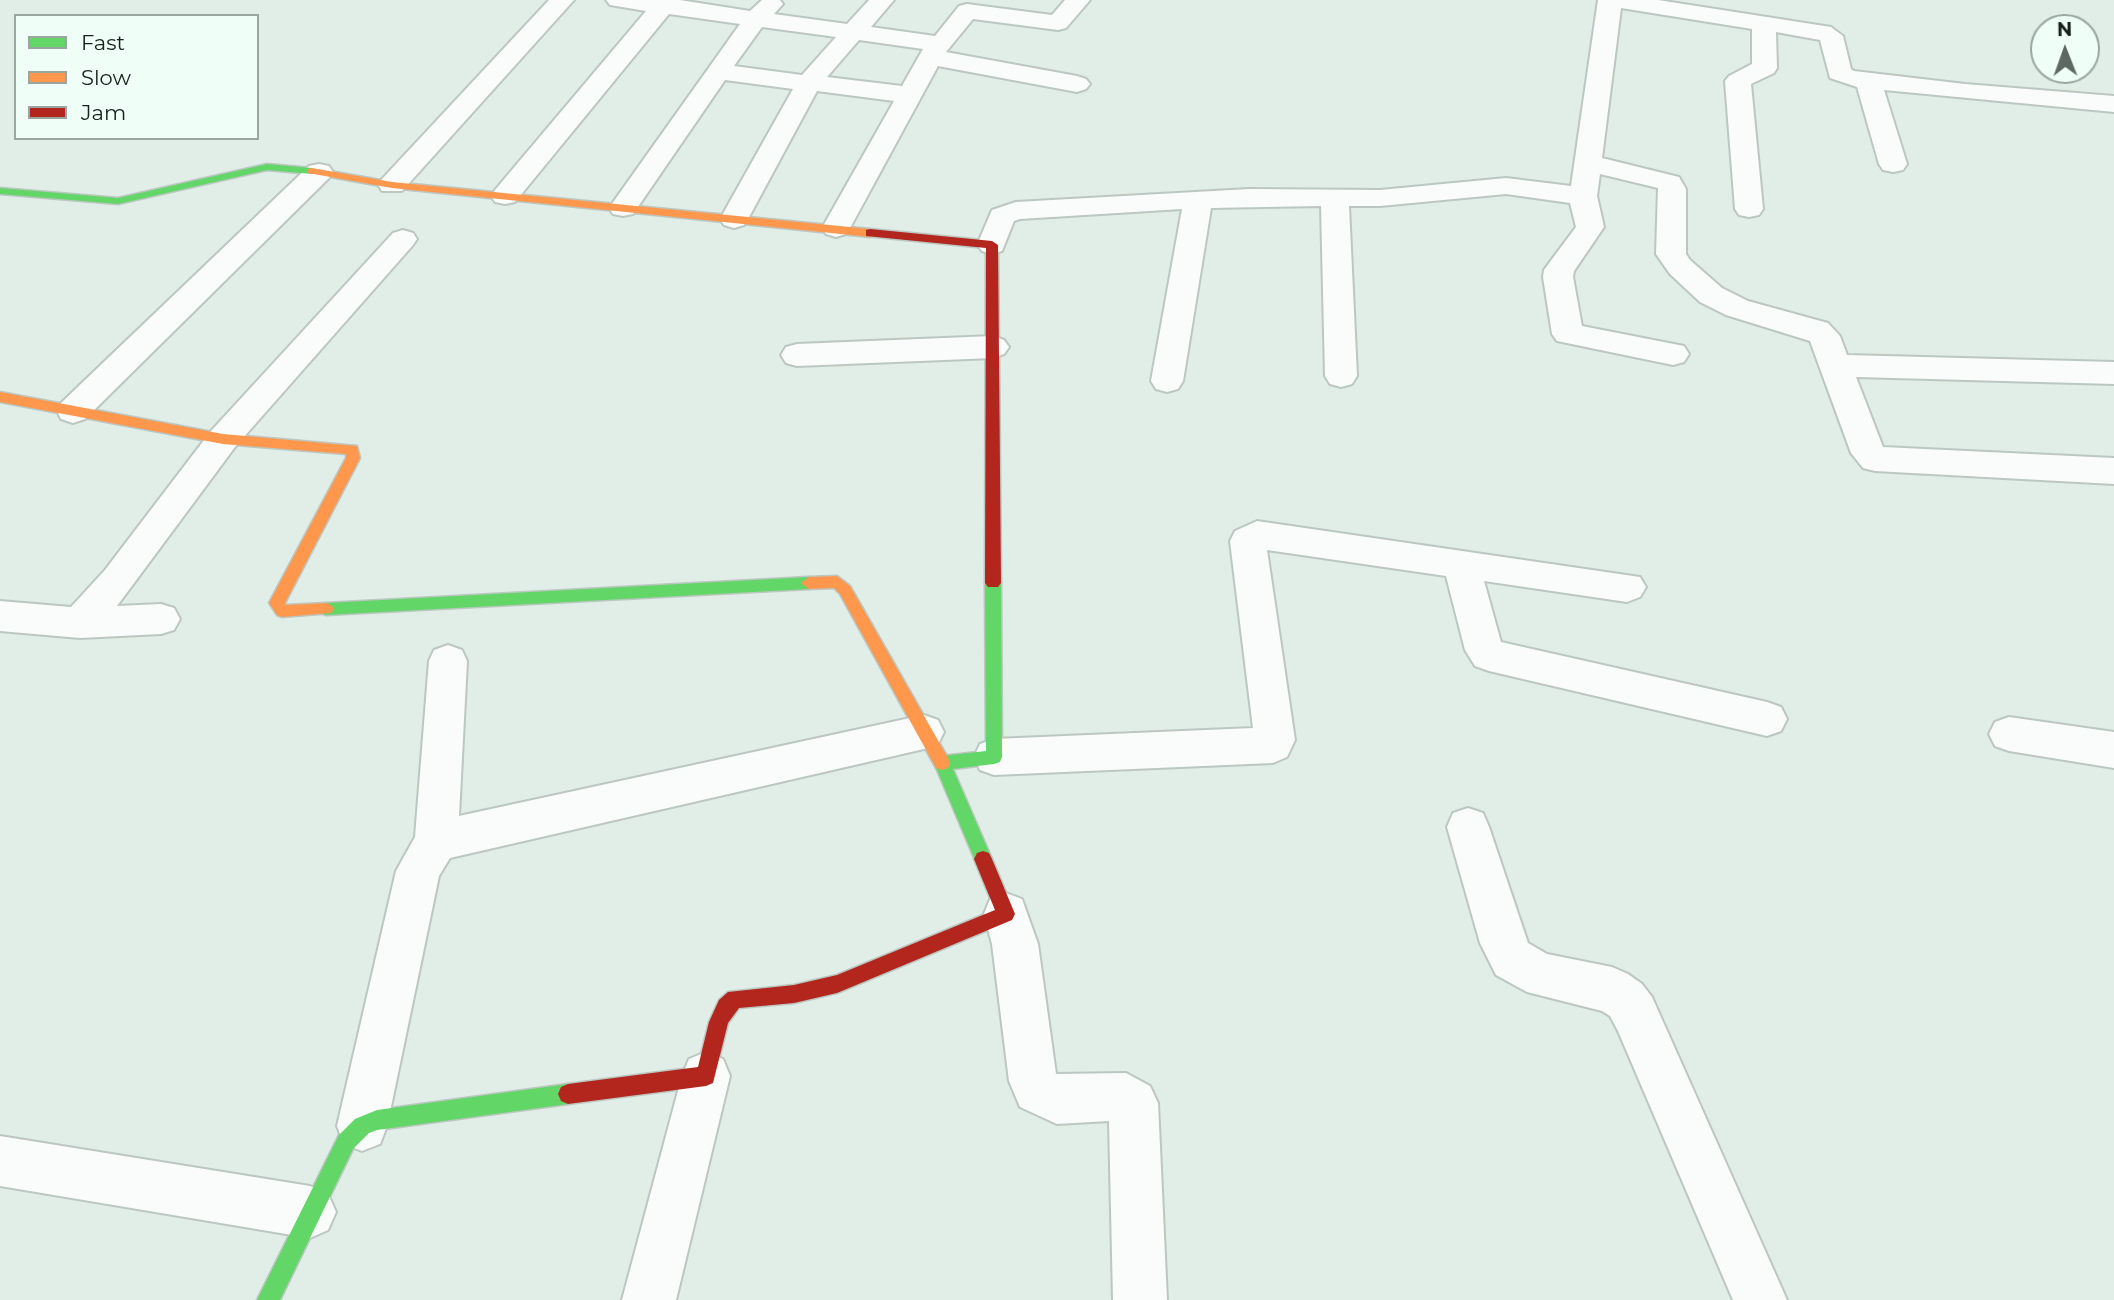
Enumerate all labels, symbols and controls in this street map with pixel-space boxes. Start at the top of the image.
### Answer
legend [14,14,259,140]
north arrow [2030,14,2100,84]
text: N [2057,18,2073,41]
text: Fast [81,30,125,55]
text: Slow [81,65,131,90]
text: Jam [81,100,126,125]

